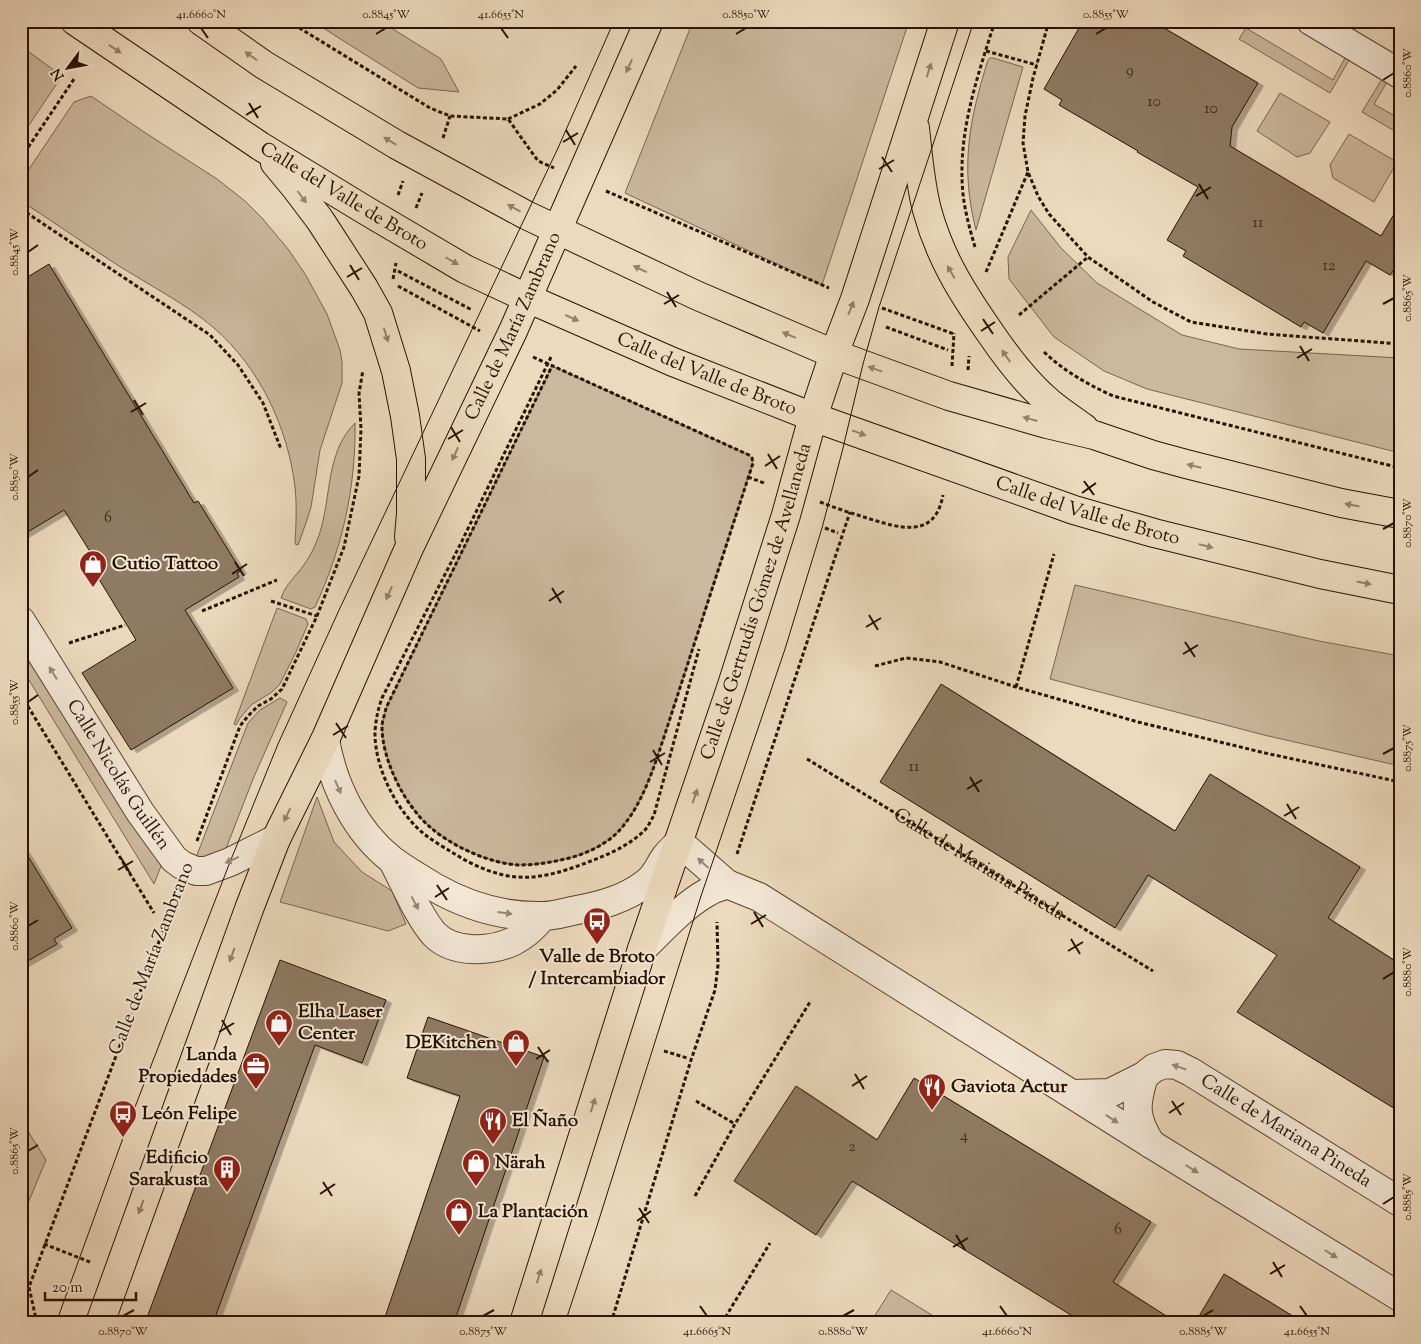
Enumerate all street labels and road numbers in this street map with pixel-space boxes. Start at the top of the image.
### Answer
street label: Calle del Valle de Broto [254,135,433,258]
street label: Calle de María Zambrano [458,228,568,425]
street label: Calle del Valle de Broto [612,325,801,423]
street label: Calle de Gertrudis Gómez de Avellaneda [694,440,819,764]
street label: Calle del Valle de Broto [992,470,1183,552]
street label: Calle Nicolás Guillén [60,694,177,856]
street label: Calle de Mariana Pineda [888,801,1071,928]
street label: Calle de María Zambrano [103,859,201,1059]
street label: Calle de Mariana Pineda [1195,1067,1377,1195]

